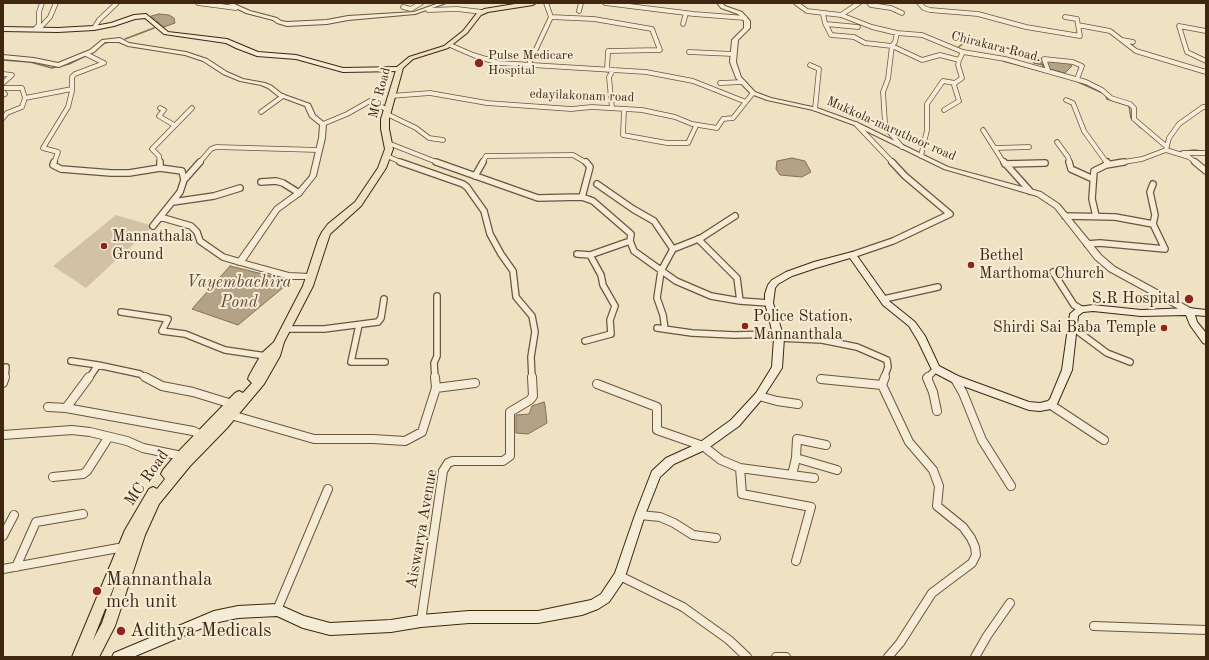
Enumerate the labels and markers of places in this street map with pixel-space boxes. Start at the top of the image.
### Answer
place label: Pulse Medicare Hospital [488,48,573,79]
marker: Pulse Medicare Hospital [473,57,485,69]
place label: Mannathala Ground [112,227,193,265]
marker: Mannathala Ground [99,241,109,251]
place label: Bethel Marthoma Church [979,246,1104,284]
marker: Bethel Marthoma Church [966,260,976,270]
place label: S.R Hospital [1092,289,1180,309]
marker: S.R Hospital [1183,293,1195,305]
place label: Police Station, Mannanthala [753,307,853,345]
place label: Shirdi Sai Baba Temple [993,318,1156,338]
marker: Police Station, Mannanthala [740,321,750,331]
marker: Shirdi Sai Baba Temple [1159,323,1169,333]
place label: Mannanthala mch unit [106,569,212,613]
marker: Mannanthala mch unit [91,585,103,597]
place label: Adithya Medicals [130,620,271,642]
marker: Adithya Medicals [115,625,127,637]

